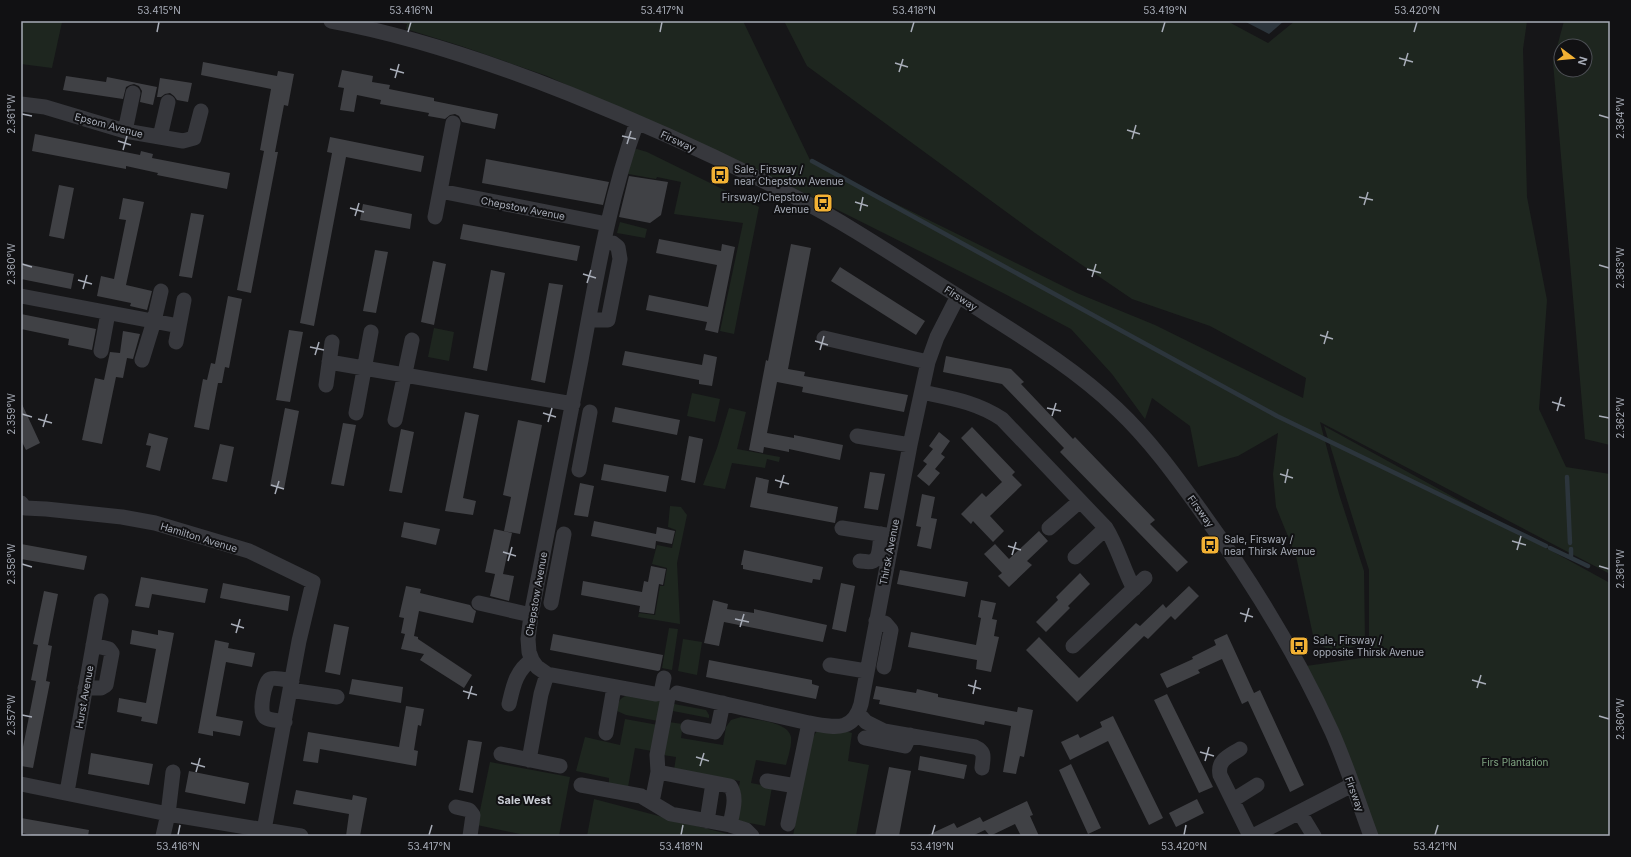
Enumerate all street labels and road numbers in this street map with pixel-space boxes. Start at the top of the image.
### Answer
street label: Epsom Avenue [74,110,145,140]
street label: Firsway [659,128,697,154]
street label: Chepstow Avenue [480,194,566,222]
street label: Firsway [942,283,980,313]
street label: Firsway [1185,493,1217,530]
street label: Thirsk Avenue [877,518,901,586]
street label: Hamilton Avenue [159,520,239,554]
street label: Chepstow Avenue [523,551,549,637]
street label: Hurst Avenue [73,664,95,729]
street label: Firsway [1343,775,1367,814]

